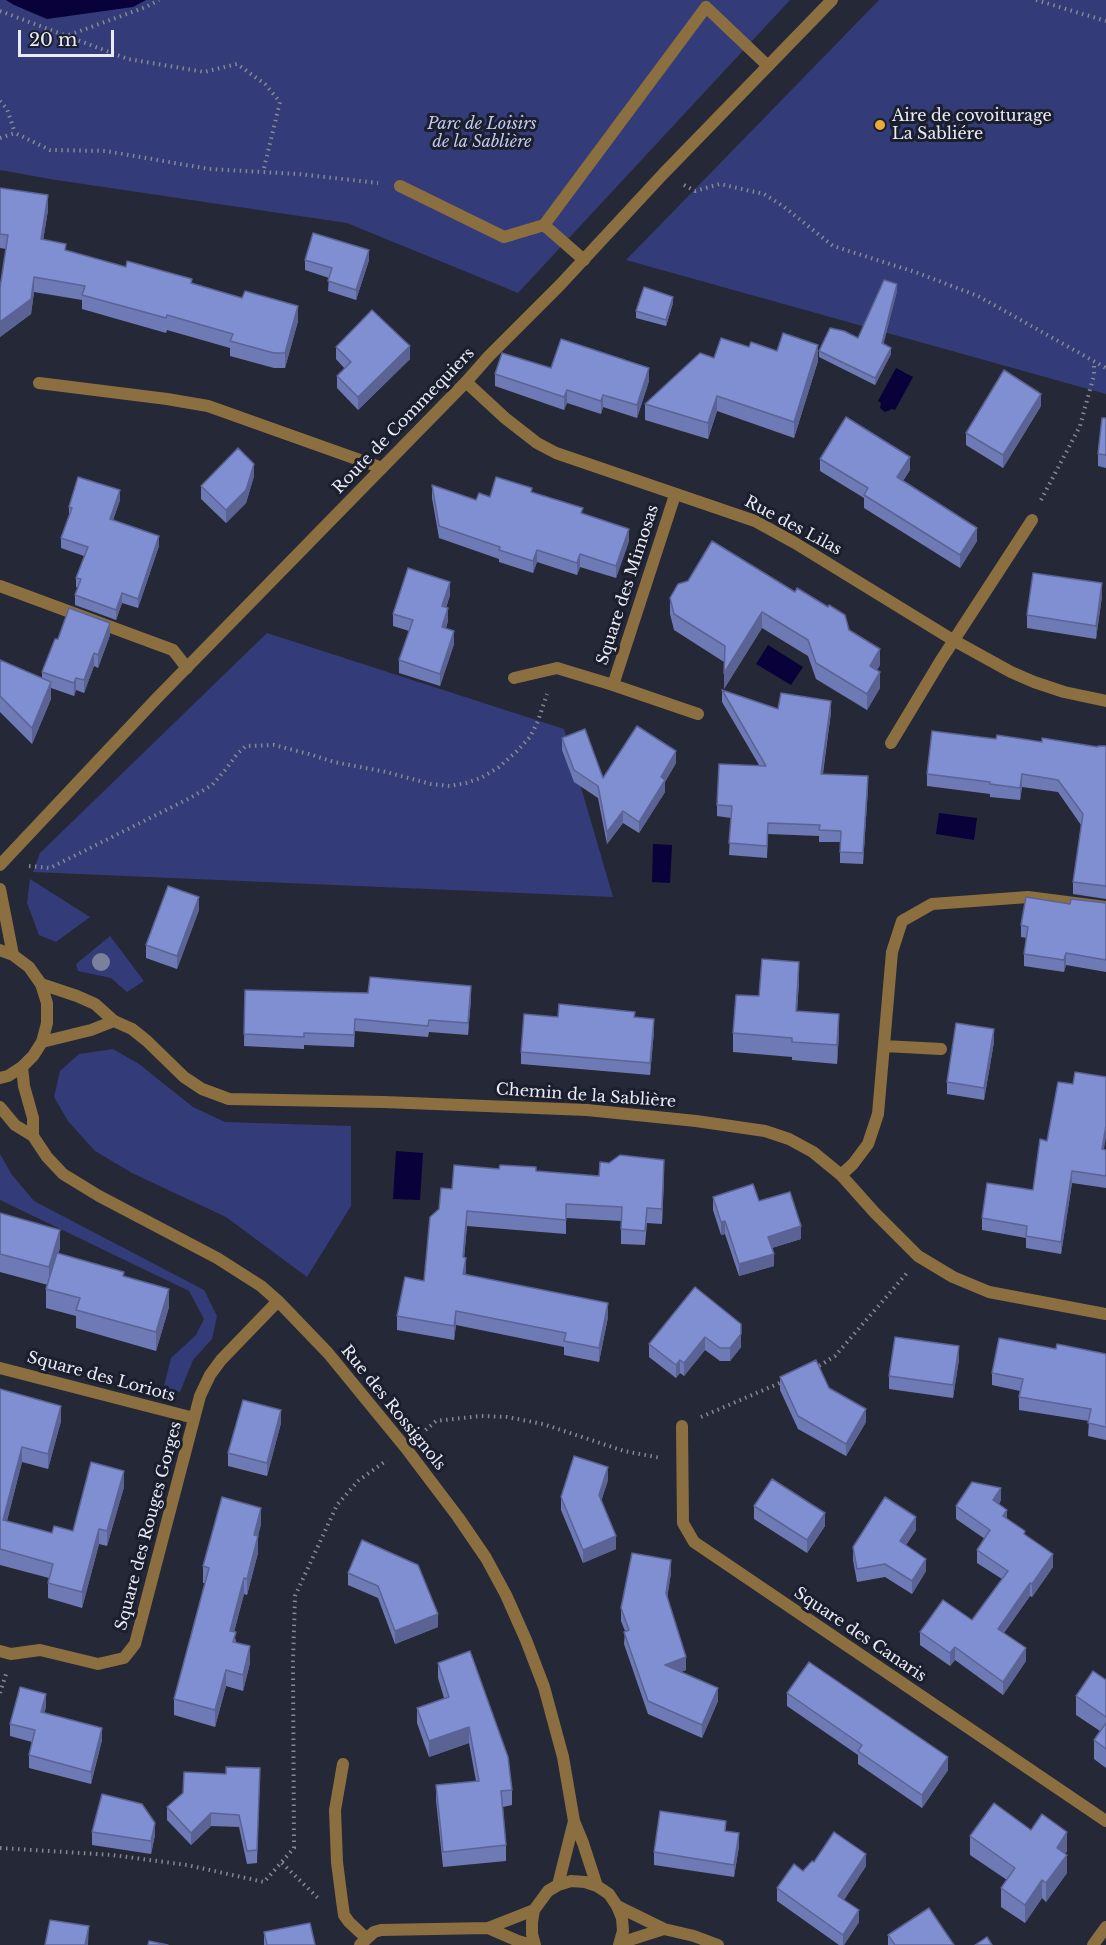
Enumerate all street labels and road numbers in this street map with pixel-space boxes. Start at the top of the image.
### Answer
street label: Route de Commequiers [329,344,479,498]
street label: Rue des Lilas [741,492,845,560]
street label: Square des Mimosas [593,502,663,668]
street label: Chemin de la Sablière [495,1080,677,1112]
street label: Rue des Rossignols [337,1342,449,1474]
street label: Square des Loriots [25,1348,177,1406]
street label: Square des Rouges Gorges [112,1419,186,1633]
street label: Square des Canaris [790,1584,930,1686]

